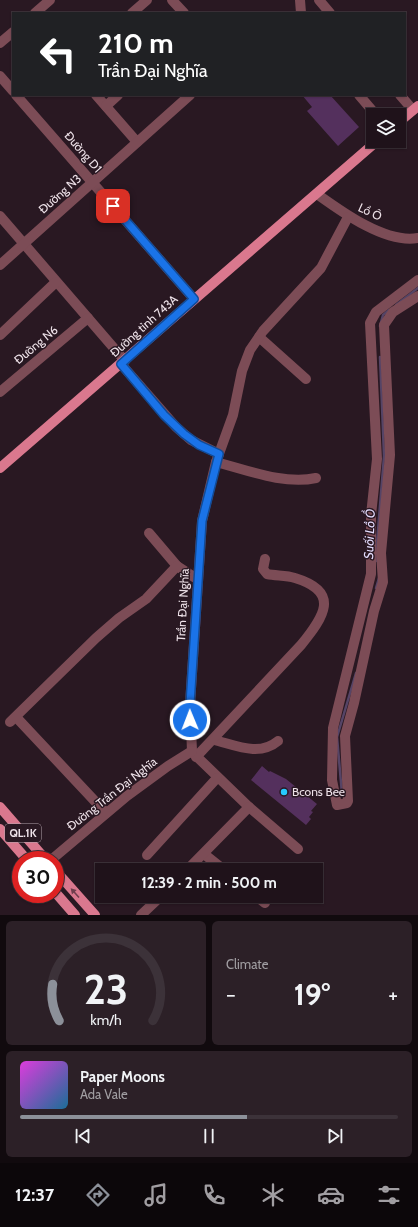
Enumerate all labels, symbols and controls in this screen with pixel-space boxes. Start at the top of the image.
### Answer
text: 210 m [98,26,174,60]
icon: left [32,28,84,80]
text: Trần Đại Nghĩa [98,60,208,82]
map controls [366,108,406,148]
button: layers [366,108,406,148]
street label: Đường D1 [61,128,105,175]
street label: Đường N3 [35,171,84,217]
pin [96,189,130,223]
icon: arrive [102,195,124,217]
street label: Lồ Ô [356,200,384,224]
street label: Đường tỉnh 743A [107,291,181,360]
street label: Đường N6 [11,322,61,367]
water label: Suối Lồ Ồ [358,509,378,559]
street label: Trần Đại Nghĩa [173,568,192,642]
position arrow [169,699,211,741]
street label: Đường Trần Đại Nghĩa [64,754,160,833]
place label: Bcons Bee [292,784,345,799]
marker: Bcons Bee [279,787,289,797]
road number: QL.1K [5,824,41,842]
speed limit sign: 30 [12,851,64,903]
text: 12:39 · 2 min · 500 m [141,874,277,892]
one-way arrow [71,888,80,897]
text: Climate [226,956,268,972]
text: 23 [84,964,128,1014]
text: 19° [294,976,330,1013]
text: − [226,981,236,1008]
text: + [388,981,398,1008]
text: km/h [90,1011,122,1029]
text: Paper Moons [80,1068,165,1086]
text: Ada Vale [80,1086,128,1102]
icon: previous [72,1125,94,1147]
icon: pause [198,1125,220,1147]
icon: next [324,1125,346,1147]
icon: directions [84,1181,112,1209]
icon: music [142,1181,170,1209]
icon: phone [200,1181,228,1209]
icon: climate [259,1181,287,1209]
icon: car [317,1181,345,1209]
icon: filters [375,1181,403,1209]
text: 12:37 [15,1184,54,1206]

